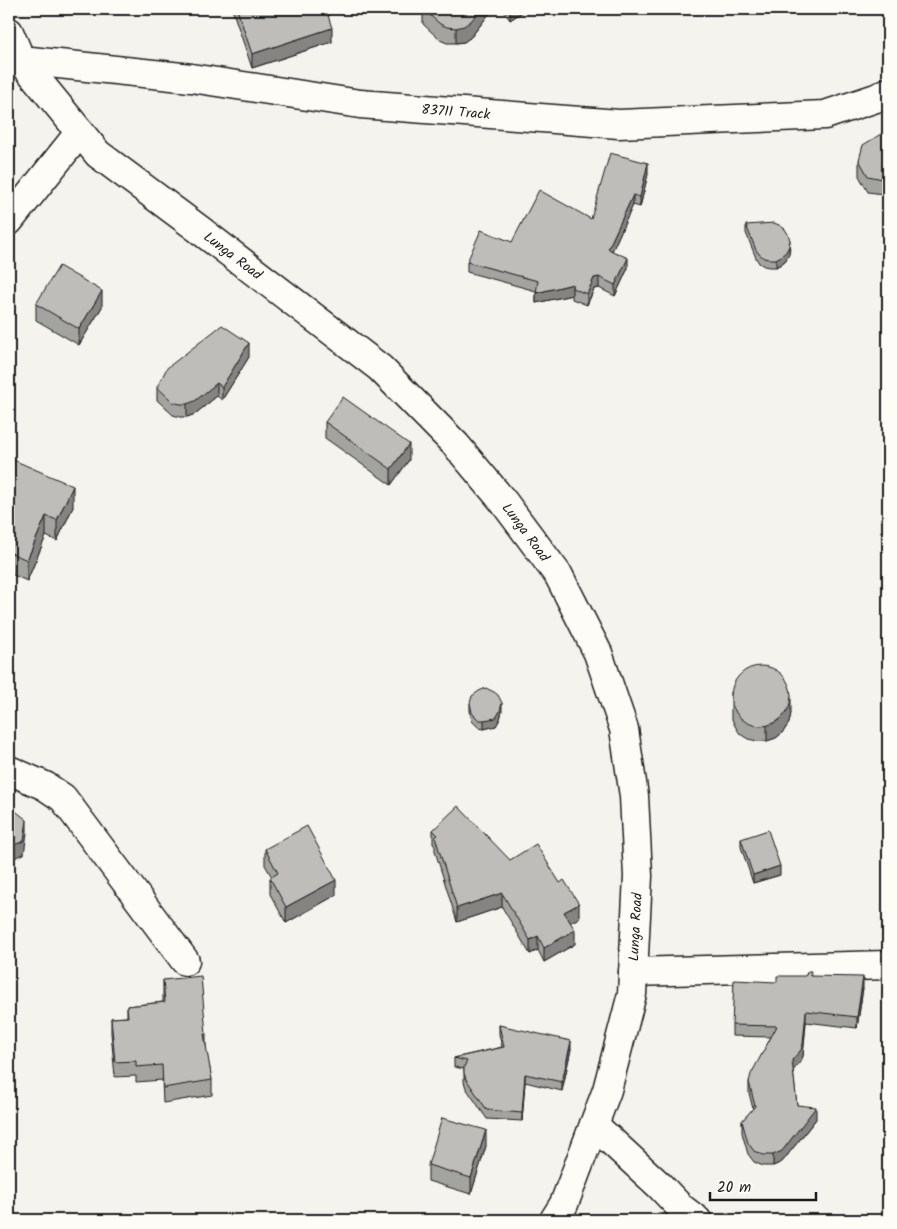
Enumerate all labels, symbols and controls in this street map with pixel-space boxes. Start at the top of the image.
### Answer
street label: 83711 Track [421,99,491,126]
street label: Lunga Road [199,227,267,287]
street label: Lunga Road [496,498,555,568]
street label: Lunga Road [623,891,649,962]
scale bar [710,1169,816,1201]
text: 20 m [717,1176,751,1200]

